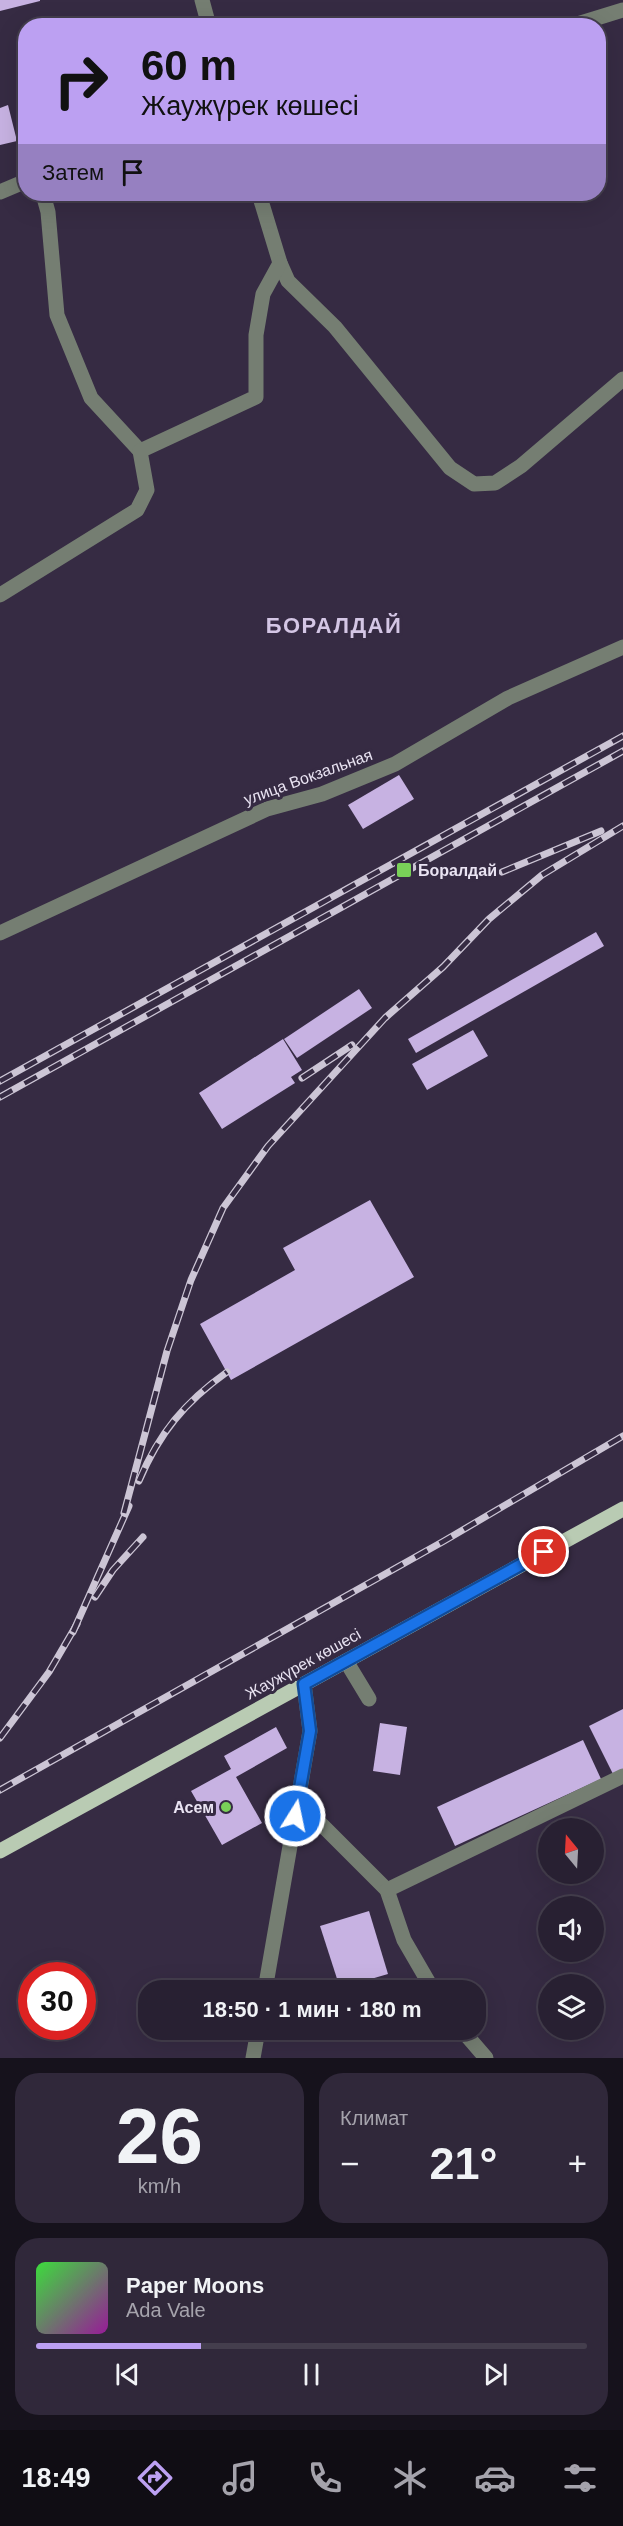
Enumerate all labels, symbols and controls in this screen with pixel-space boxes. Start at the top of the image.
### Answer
icon: right [42,42,120,120]
text: 60 m [141,42,237,89]
text: Жаужүрек көшесі [141,91,359,121]
icon: arrive [116,156,149,189]
text: Затем [42,160,104,185]
district label: БОРАЛДАЙ [266,613,402,638]
street label: улица Вокзальная [241,746,375,808]
marker: Боралдай [395,861,413,879]
place label: Боралдай [418,862,497,879]
pin [518,1526,569,1577]
icon: arrive [527,1535,560,1568]
street label: Жаужүрек көшесі [242,1625,364,1703]
position arrow [263,1784,327,1848]
place label: Асем [173,1799,214,1816]
marker: Асем [219,1800,233,1814]
north arrow [538,1818,604,1884]
map controls [538,1818,604,2040]
button: sound [538,1896,604,1962]
speed limit sign: 30 [18,1962,96,2040]
button: layers [538,1974,604,2040]
text: 18:50 · 1 мин · 180 m [202,1997,422,2022]
text: 26 [116,2092,203,2180]
text: Климат [340,2107,408,2129]
text: 21° [429,2138,498,2189]
text: − [340,2145,359,2182]
text: + [568,2145,587,2182]
text: km/h [138,2175,181,2197]
text: Paper Moons [126,2273,264,2298]
text: Ada Vale [126,2299,206,2321]
icon: previous [111,2358,144,2391]
icon: pause [295,2358,328,2391]
icon: next [479,2358,512,2391]
icon: directions [134,2457,176,2499]
icon: music [219,2457,261,2499]
icon: phone [304,2457,346,2499]
icon: climate [389,2457,431,2499]
icon: car [474,2457,516,2499]
icon: filters [559,2457,601,2499]
text: 18:49 [22,2463,91,2493]

